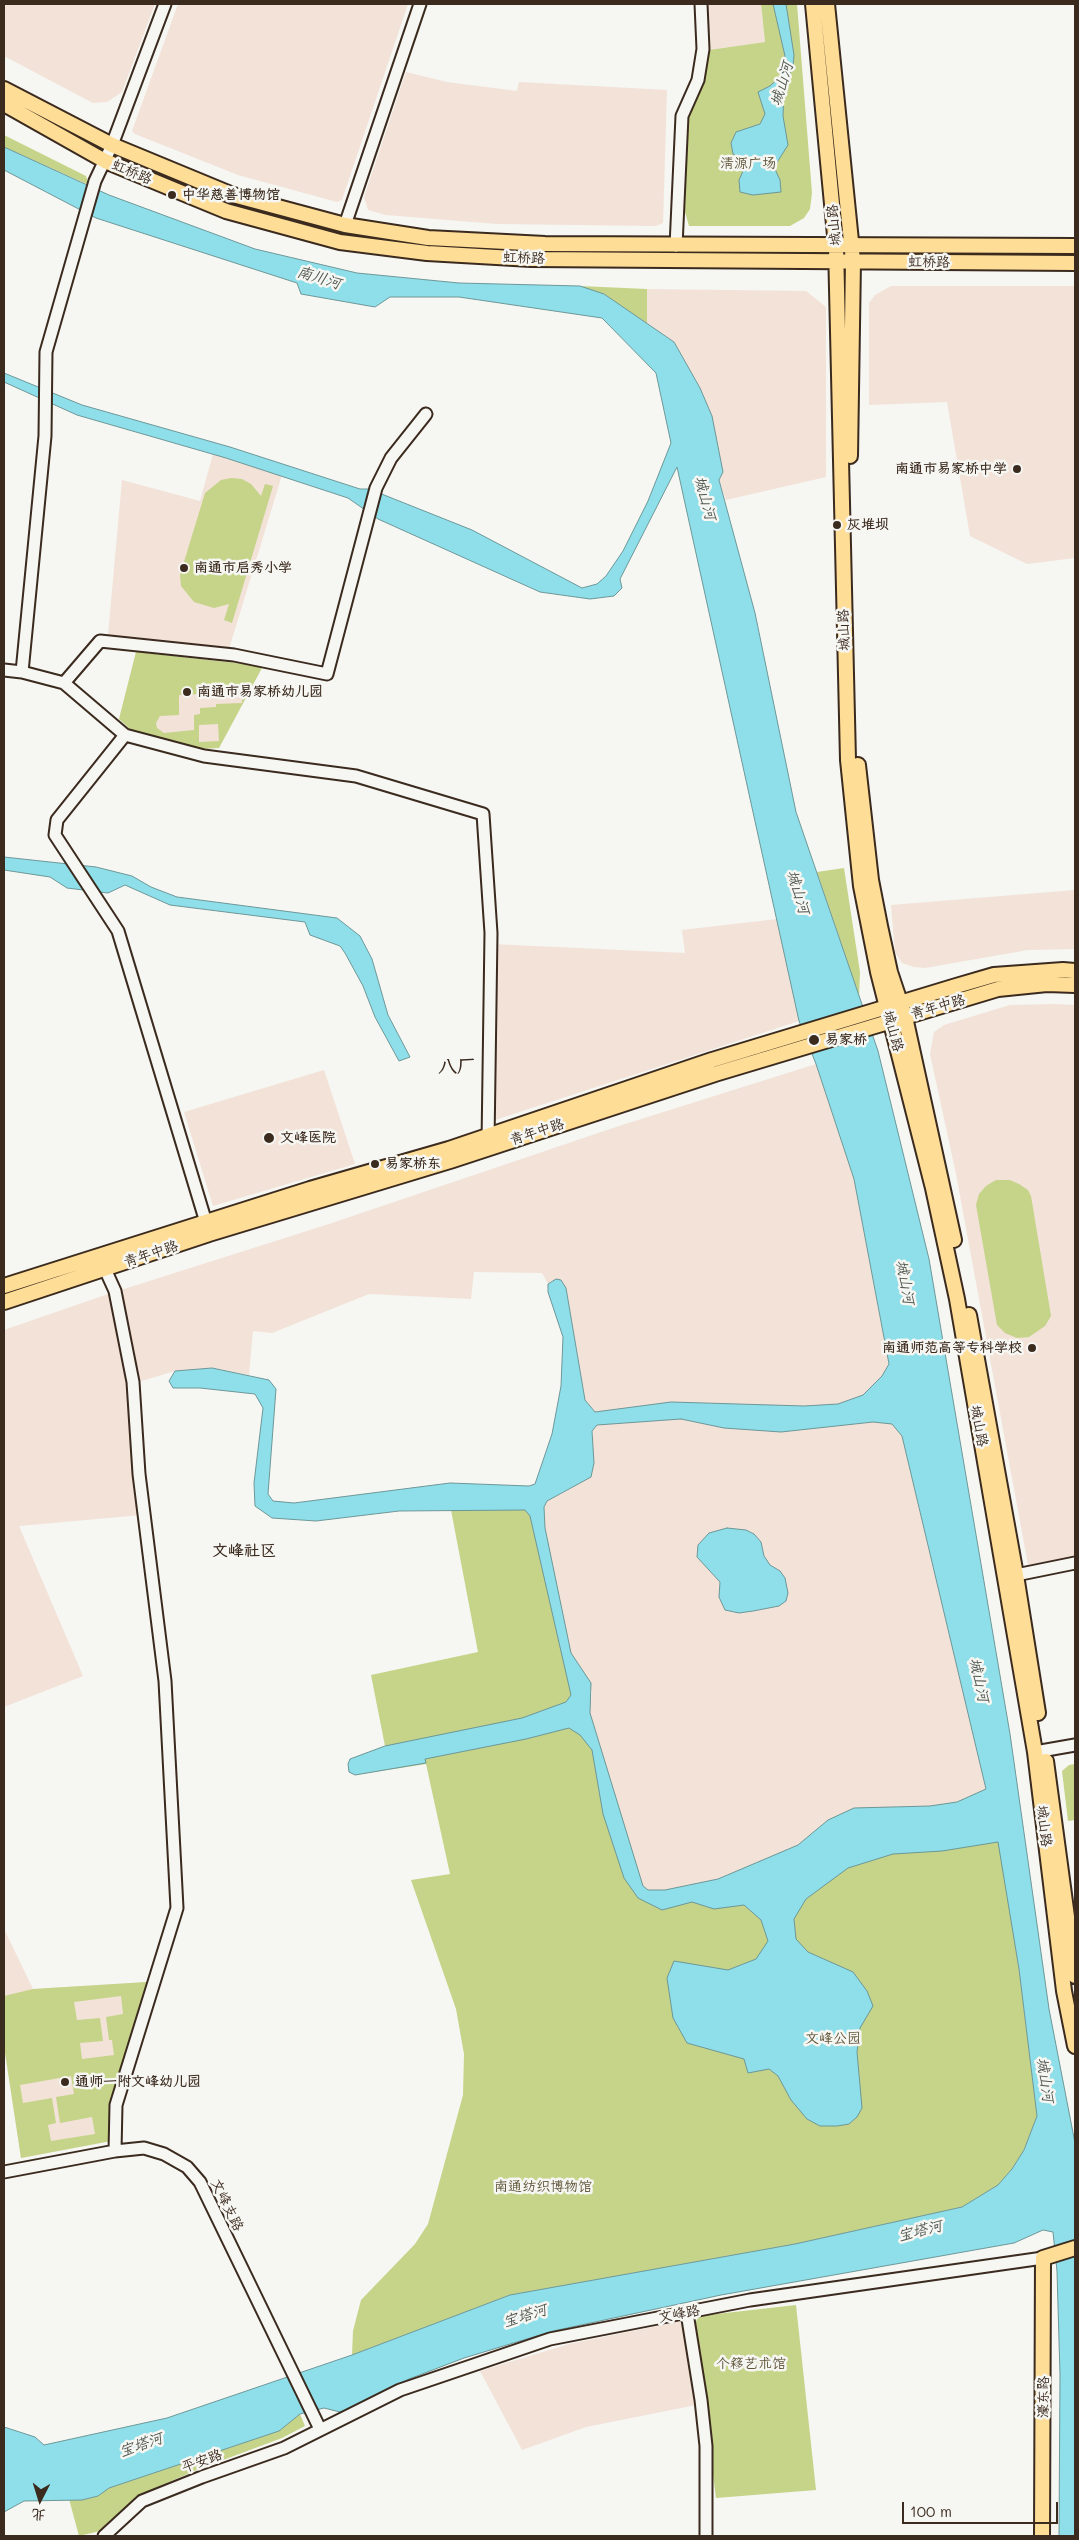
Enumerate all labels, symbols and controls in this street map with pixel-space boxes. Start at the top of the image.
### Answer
water label: 城山河 [767,60,797,108]
street label: 虹桥路 [109,156,155,188]
park label: 清源广场 [720,156,776,172]
place label: 中华慈善博物馆 [182,187,280,203]
marker: 中华慈善博物馆 [166,189,178,201]
street label: 城山路 [824,203,844,247]
street label: 虹桥路 [503,249,545,267]
street label: 虹桥路 [908,253,950,271]
water label: 南川河 [295,263,343,293]
place label: 南通市易家桥中学 [895,461,1007,477]
marker: 南通市易家桥中学 [1011,463,1023,475]
water label: 城山河 [690,474,720,522]
place label: 灰堆坝 [847,517,889,533]
marker: 灰堆坝 [831,519,843,531]
place label: 南通市启秀小学 [194,560,292,576]
marker: 南通市启秀小学 [178,562,190,574]
street label: 城山路 [835,609,853,651]
place label: 南通市易家桥幼儿园 [197,684,323,700]
marker: 南通市易家桥幼儿园 [181,686,193,698]
water label: 城山河 [783,868,813,916]
street label: 青年中路 [909,991,967,1023]
street label: 城山路 [879,1009,907,1053]
place label: 易家桥 [825,1032,867,1048]
marker: 易家桥 [807,1033,821,1047]
district label: 八厂 [438,1056,476,1078]
street label: 青年中路 [508,1115,566,1149]
place label: 文峰医院 [280,1130,336,1146]
marker: 文峰医院 [262,1131,276,1145]
place label: 易家桥东 [385,1156,441,1172]
marker: 易家桥东 [369,1158,381,1170]
street label: 青年中路 [122,1237,180,1271]
water label: 城山河 [892,1258,918,1306]
place label: 南通师范高等专科学校 [882,1340,1022,1356]
marker: 南通师范高等专科学校 [1026,1342,1038,1354]
street label: 城山路 [967,1404,991,1448]
district label: 文峰社区 [212,1541,276,1561]
water label: 城山河 [966,1656,992,1704]
street label: 城山路 [1033,1804,1055,1848]
park label: 文峰公园 [805,2031,861,2047]
water label: 城山河 [1033,2056,1057,2104]
place label: 通师一附文峰幼儿园 [75,2074,201,2090]
marker: 通师一附文峰幼儿园 [59,2076,71,2088]
street label: 文峰支路 [207,2176,247,2234]
park label: 南通纺织博物馆 [494,2179,592,2195]
water label: 宝塔河 [896,2217,944,2245]
water label: 宝塔河 [501,2301,549,2331]
street label: 文峰路 [657,2302,701,2326]
park label: 个簃艺术馆 [716,2356,786,2372]
street label: 濠东路 [1036,2376,1052,2418]
water label: 宝塔河 [117,2429,165,2461]
street label: 平安路 [179,2446,225,2476]
north arrow [15,2475,65,2525]
scale bar [904,2492,1060,2524]
text: 100 m [910,2501,952,2521]
text: 北 [31,2505,46,2526]

